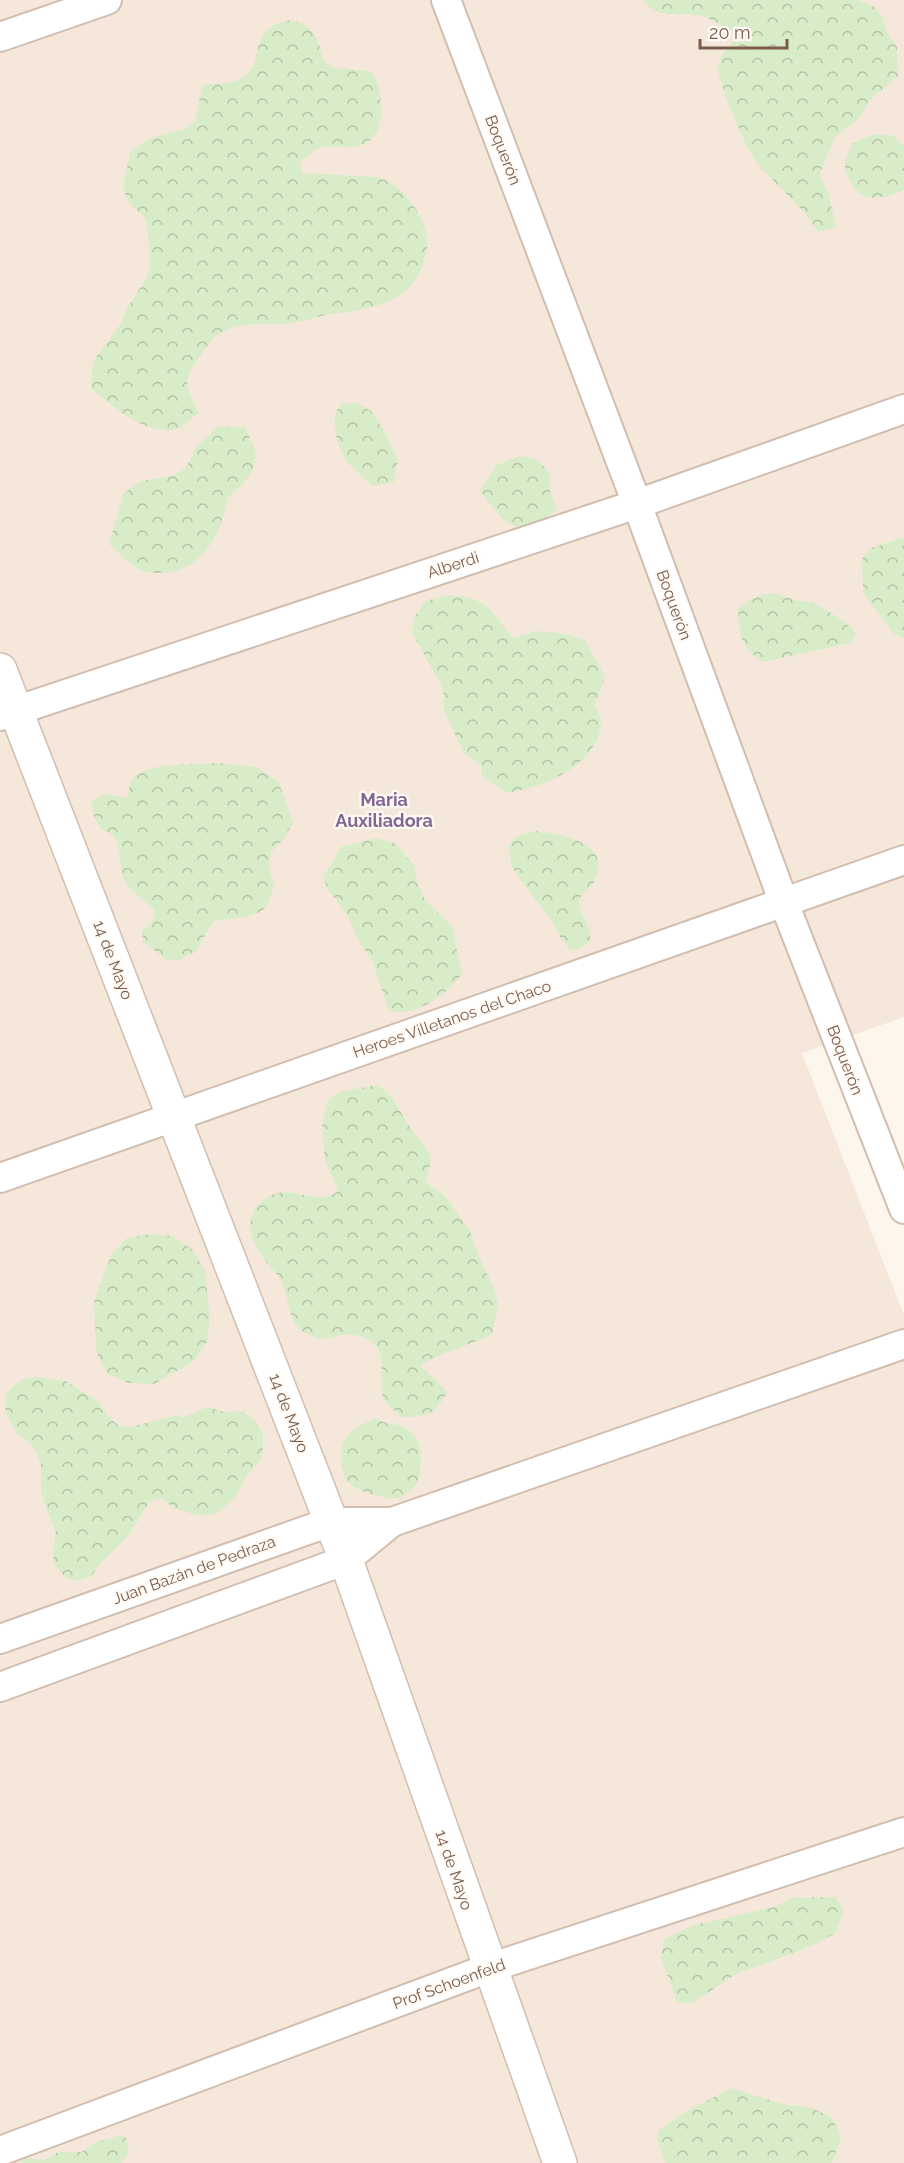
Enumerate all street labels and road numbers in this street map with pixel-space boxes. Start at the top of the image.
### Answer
street label: Boquerón [481,112,525,188]
street label: Alberdi [425,548,481,582]
street label: Boquerón [653,567,695,643]
street label: 14 de Mayo [89,918,137,1002]
street label: Heroes Villetanos del Chaco [350,976,554,1062]
street label: Boquerón [823,1022,867,1098]
street label: 14 de Mayo [265,1371,313,1455]
street label: Juan Bazán de Pedraza [110,1532,278,1608]
street label: 14 de Mayo [431,1827,477,1913]
street label: Prof Schoenfeld [390,1955,508,2013]

